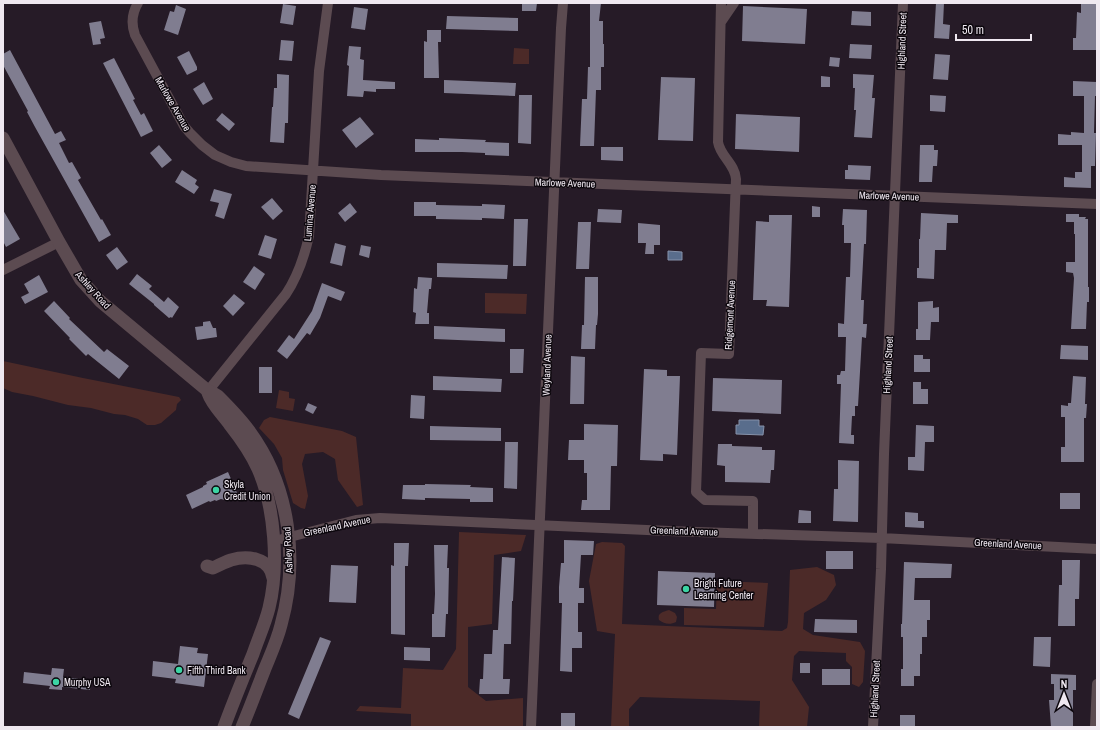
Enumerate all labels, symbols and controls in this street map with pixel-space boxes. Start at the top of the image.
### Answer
street label: Highland Street [895,12,910,70]
scale bar [956,16,1031,42]
text: 50 m [962,22,984,38]
street label: Marlowe Avenue [152,75,194,134]
street label: Marlowe Avenue [535,175,596,191]
street label: Lumina Avenue [301,184,319,242]
street label: Marlowe Avenue [859,188,920,204]
street label: Ashley Road [72,268,113,312]
street label: Ridgemont Avenue [722,279,738,350]
street label: Weyland Avenue [539,334,555,396]
street label: Highland Street [880,335,896,394]
place label: Skyla Credit Union [224,478,271,503]
marker: Skyla Credit Union [211,485,221,495]
street label: Greenland Avenue [302,513,372,539]
street label: Greenland Avenue [650,523,719,539]
street label: Ashley Road [280,526,296,575]
street label: Greenland Avenue [974,536,1043,552]
place label: Bright Future Learning Center [694,577,754,602]
marker: Bright Future Learning Center [681,584,691,594]
street label: Highland Street [867,659,883,718]
place label: Fifth Third Bank [187,664,247,677]
marker: Fifth Third Bank [174,665,184,675]
north arrow [1044,674,1084,714]
place label: Murphy USA [64,676,111,689]
marker: Murphy USA [51,677,61,687]
text: N [1061,677,1067,691]

